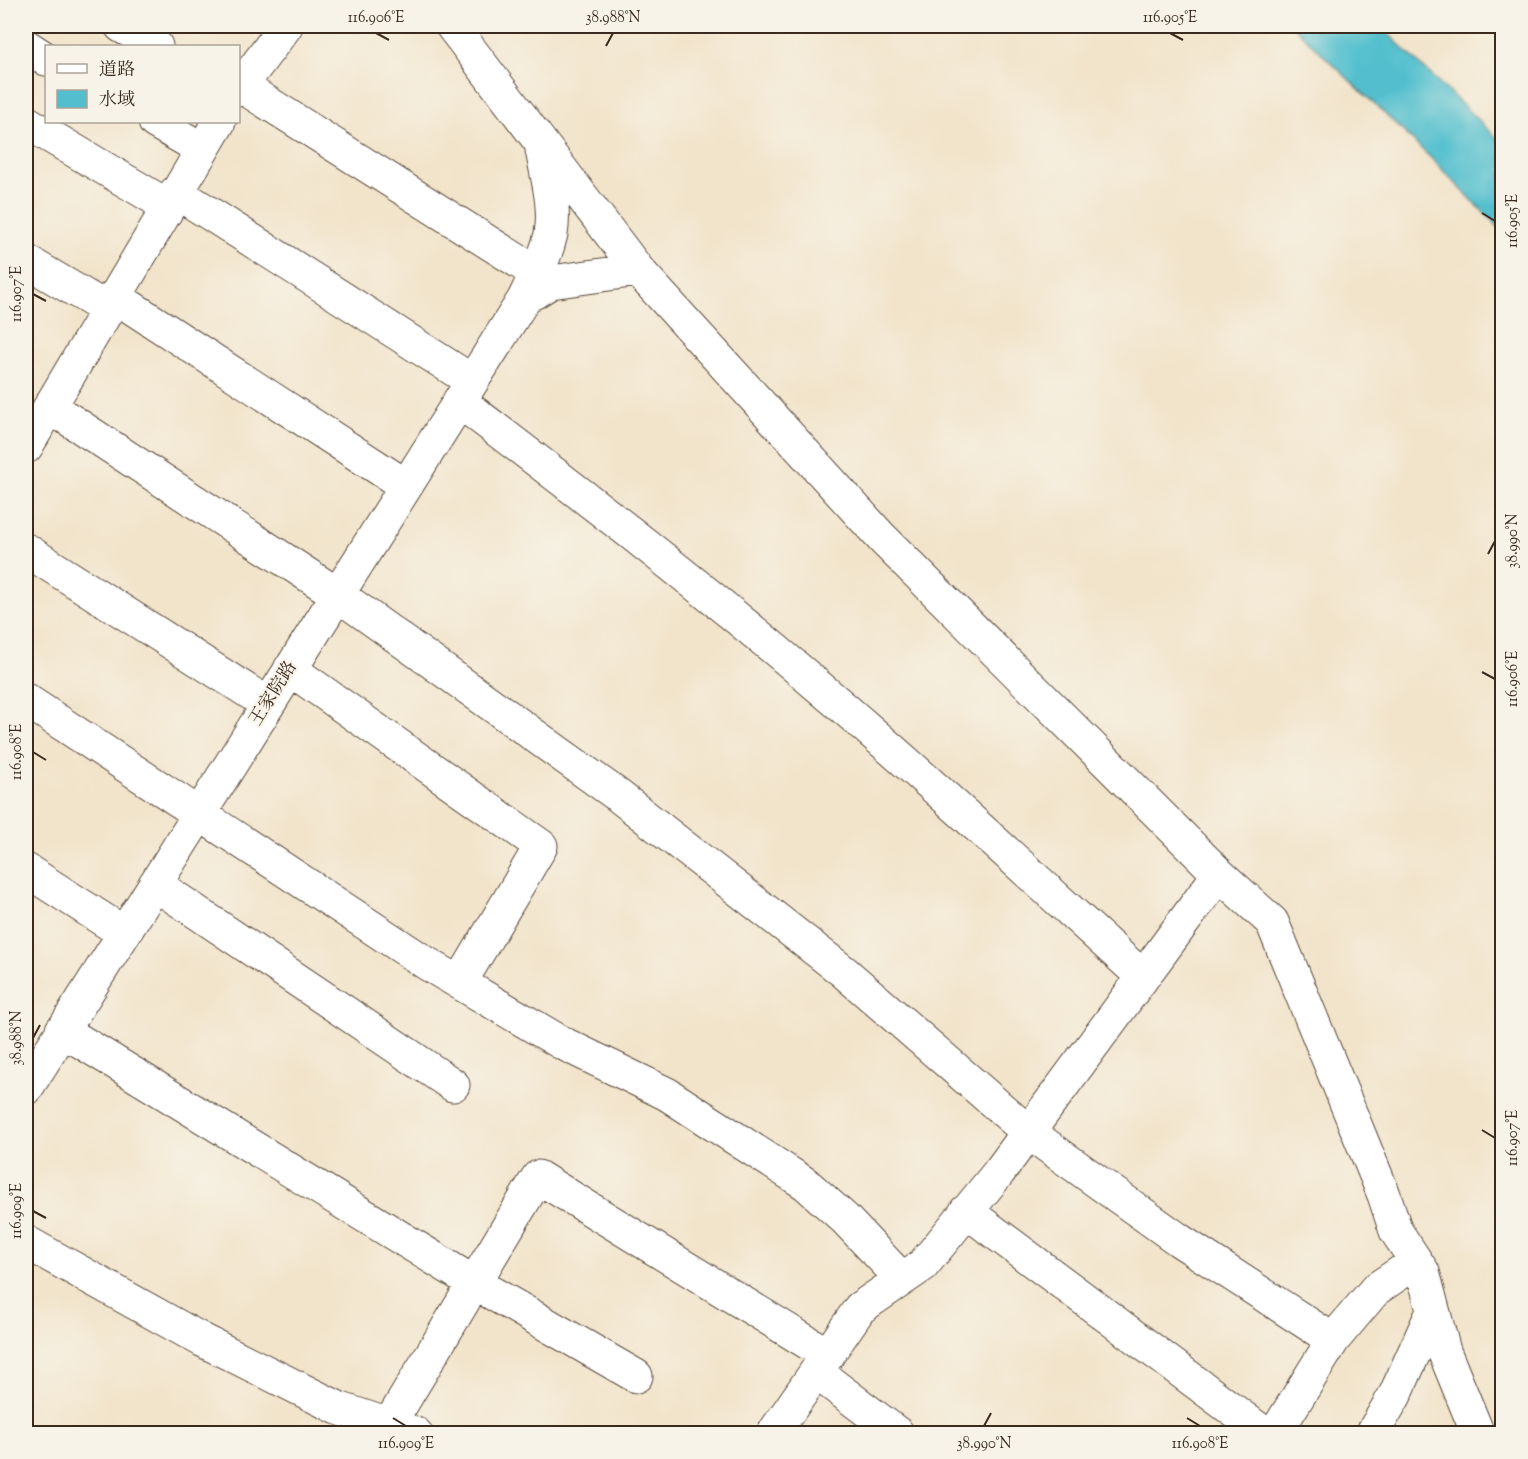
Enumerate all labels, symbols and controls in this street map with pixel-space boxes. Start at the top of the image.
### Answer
text: 116.906°E [348,8,404,29]
text: 38.988°N [585,8,641,29]
text: 116.905°E [1143,8,1197,29]
legend [45,45,240,123]
text: 道路 [99,58,135,84]
text: 水域 [99,88,135,114]
text: 116.905°E [1503,194,1524,248]
text: 116.907°E [7,266,28,322]
text: 38.990°N [1503,513,1524,568]
text: 116.906°E [1503,651,1524,707]
street label: 王家院路 [244,657,304,731]
text: 116.908°E [7,724,28,780]
text: 38.988°N [7,1010,28,1066]
text: 116.907°E [1503,1110,1524,1166]
text: 116.909°E [7,1183,28,1239]
text: 116.909°E [378,1434,434,1455]
text: 38.990°N [957,1434,1012,1455]
text: 116.908°E [1172,1434,1228,1455]

